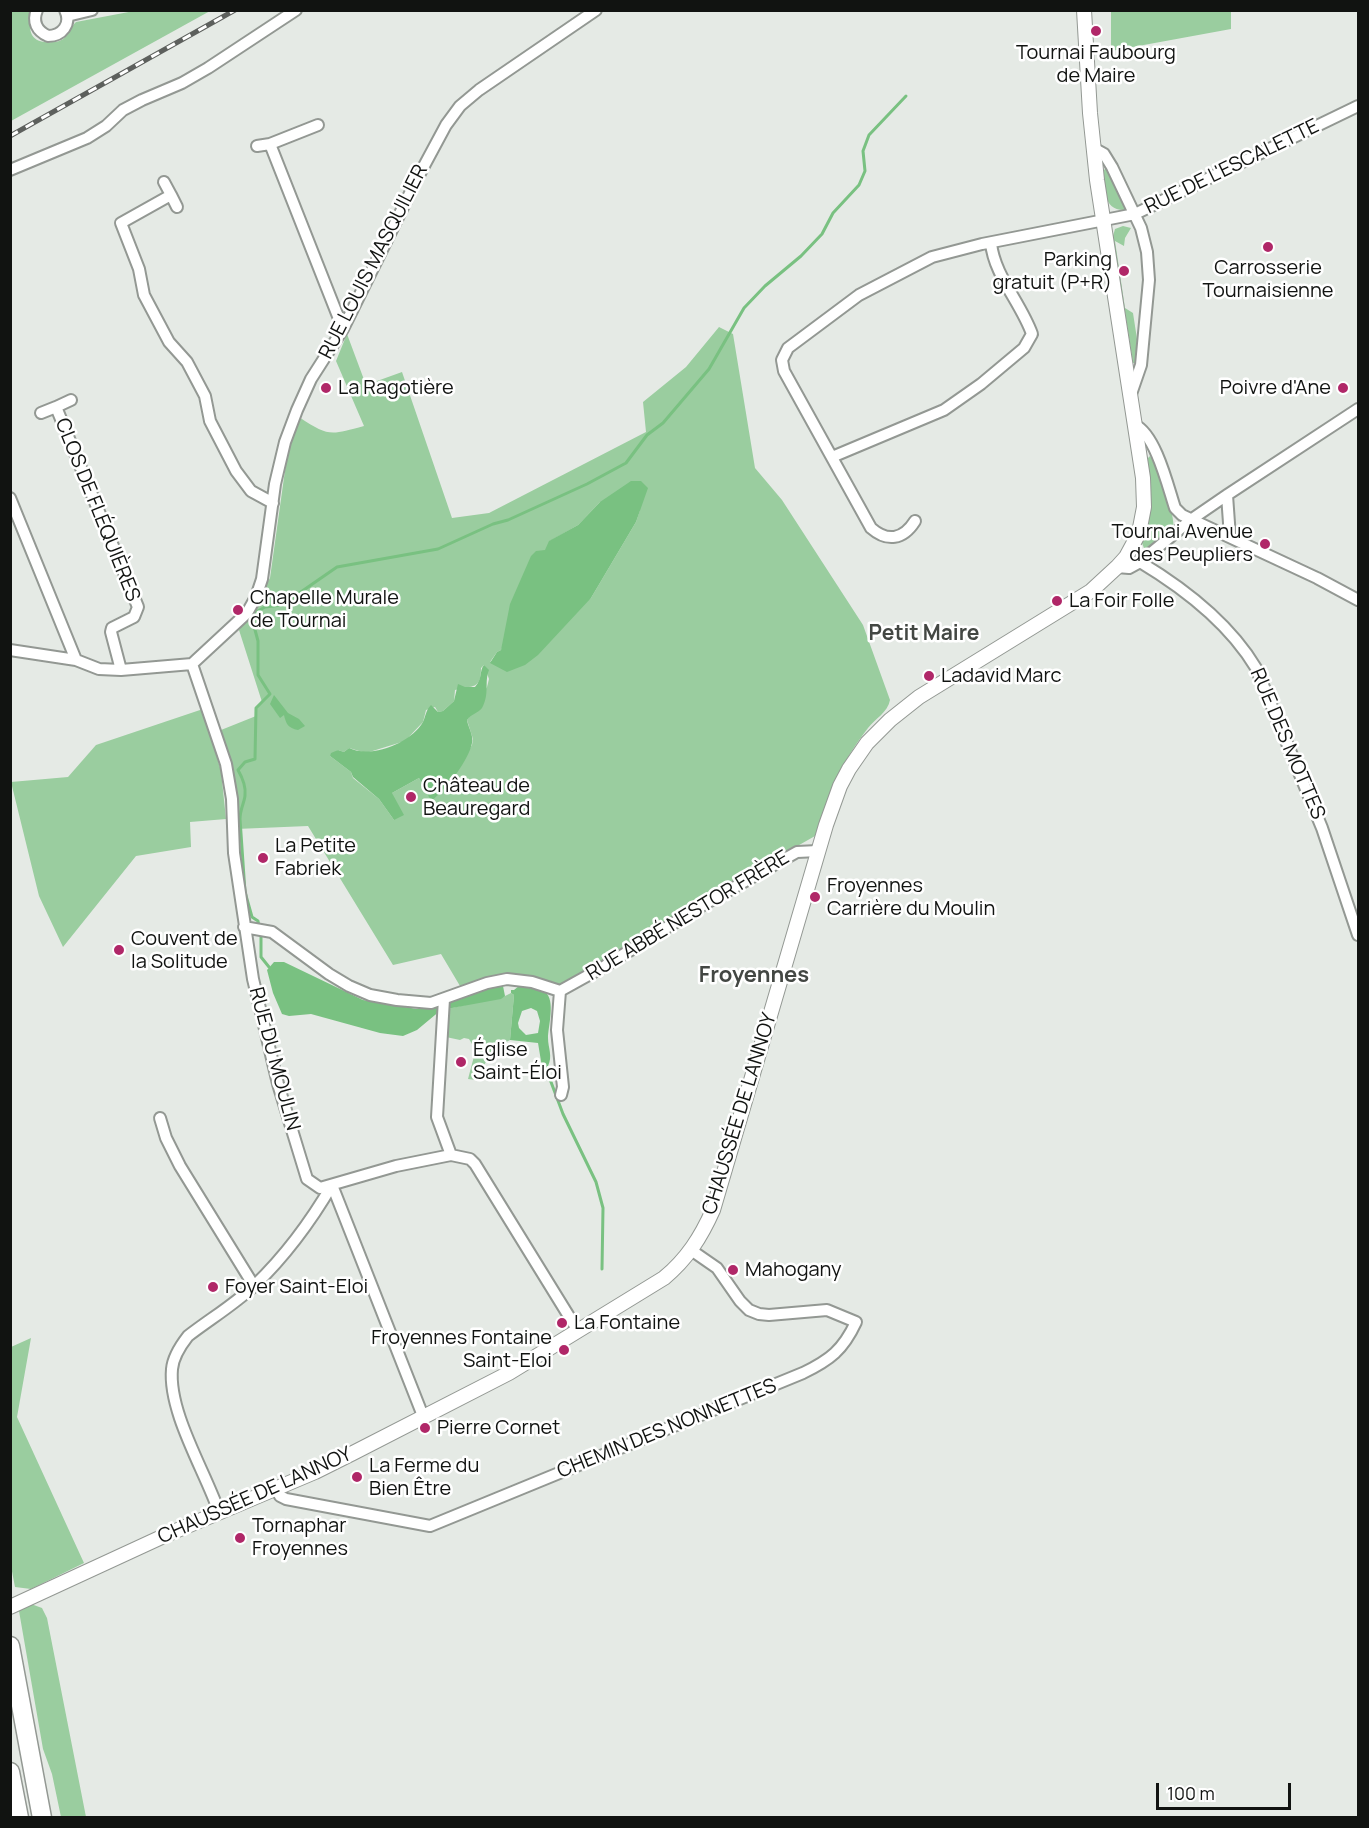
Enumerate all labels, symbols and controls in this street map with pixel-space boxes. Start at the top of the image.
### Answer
marker: Tournai Faubourg de Maire [1089,24,1103,38]
place label: Tournai Faubourg de Maire [1016,41,1176,88]
street label: RUE DE L'ESCALETTE [1141,114,1323,220]
street label: RUE LOUIS MASQUILIER [315,161,433,363]
marker: Carrosserie Tournaisienne [1261,240,1275,254]
place label: Parking gratuit (P+R) [992,248,1112,295]
place label: Carrosserie Tournaisienne [1203,256,1333,303]
marker: Parking gratuit (P+R) [1117,264,1131,278]
place label: La Ragotière [338,376,454,400]
place label: Poivre d'Ane [1220,376,1331,400]
marker: La Ragotière [319,381,333,395]
marker: Poivre d'Ane [1336,381,1350,395]
street label: CLOS DE FLÉQUIÈRES [49,415,145,605]
place label: Tournai Avenue des Peupliers [1112,520,1253,567]
marker: Tournai Avenue des Peupliers [1258,537,1272,551]
place label: Chapelle Murale de Tournai [250,586,399,633]
place label: La Foir Folle [1069,589,1174,613]
marker: La Foir Folle [1050,594,1064,608]
marker: Chapelle Murale de Tournai [231,603,245,617]
district label: Petit Maire [869,621,979,647]
place label: Ladavid Marc [941,664,1062,688]
street label: RUE DES MOTTES [1244,665,1330,823]
marker: Ladavid Marc [922,669,936,683]
place label: Château de Beauregard [423,774,530,821]
marker: Château de Beauregard [404,790,418,804]
place label: La Petite Fabriek [275,834,356,881]
street label: RUE ABBÉ NESTOR FRÈRE [582,846,794,986]
marker: La Petite Fabriek [256,851,270,865]
place label: Froyennes Carrière du Moulin [827,874,995,921]
marker: Froyennes Carrière du Moulin [808,890,822,904]
place label: Couvent de la Solitude [131,927,238,974]
marker: Couvent de la Solitude [112,943,126,957]
district label: Froyennes [699,963,809,989]
street label: RUE DU MOULIN [243,985,305,1133]
street label: CHAUSSÉE DE LANNOY [698,1010,782,1218]
place label: Église Saint-Éloi [473,1038,562,1085]
marker: Église Saint-Éloi [454,1055,468,1069]
place label: Mahogany [745,1258,842,1282]
marker: Mahogany [726,1263,740,1277]
place label: Foyer Saint-Eloi [225,1275,368,1299]
marker: Foyer Saint-Eloi [206,1280,220,1294]
place label: La Fontaine [574,1311,680,1335]
marker: La Fontaine [555,1316,569,1330]
place label: Froyennes Fontaine Saint-Eloi [371,1326,552,1373]
marker: Froyennes Fontaine Saint-Eloi [557,1343,571,1357]
street label: CHEMIN DES NONNETTES [554,1374,780,1484]
place label: Pierre Cornet [437,1416,560,1440]
marker: Pierre Cornet [418,1421,432,1435]
street label: CHAUSSÉE DE LANNOY [154,1442,356,1550]
place label: La Ferme du Bien Être [369,1454,479,1501]
marker: La Ferme du Bien Être [350,1470,364,1484]
place label: Tornaphar Froyennes [252,1514,348,1561]
marker: Tornaphar Froyennes [233,1531,247,1545]
scale bar [1159,1771,1294,1809]
text: 100 m [1167,1781,1215,1805]

